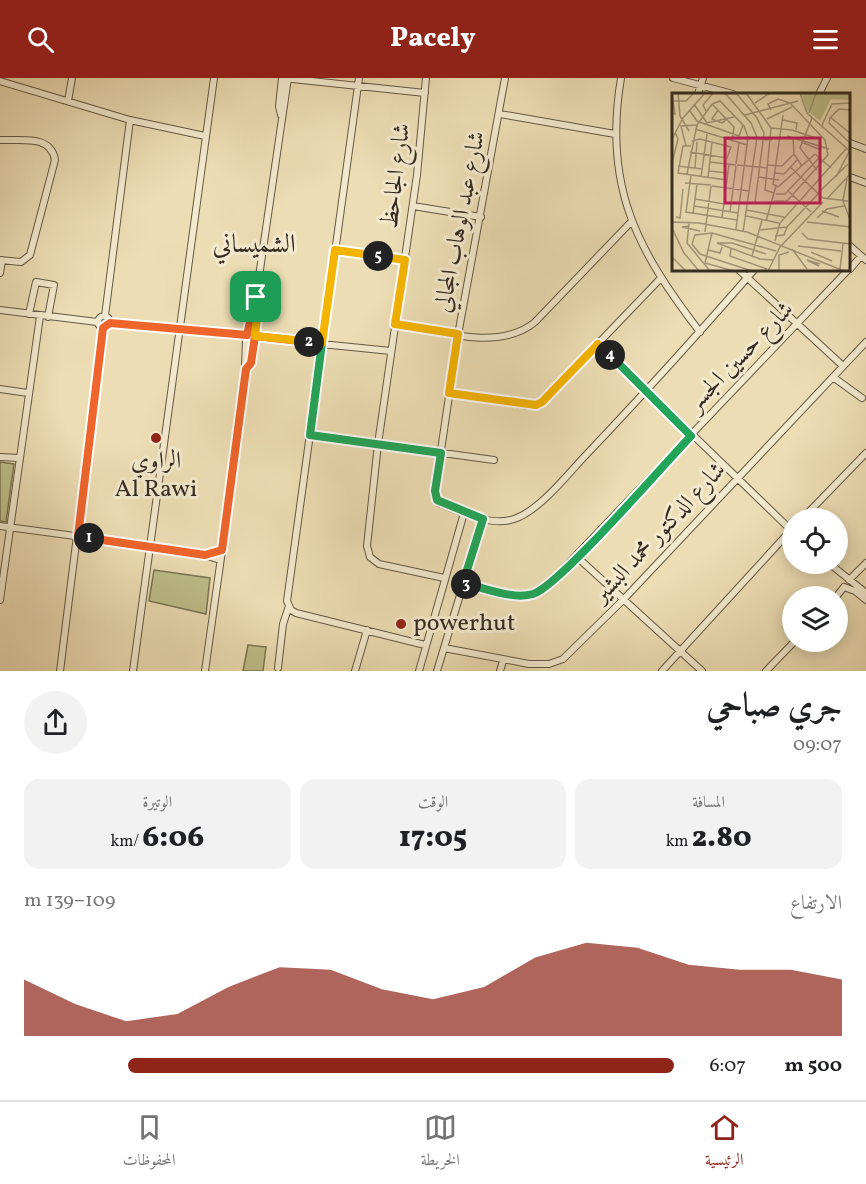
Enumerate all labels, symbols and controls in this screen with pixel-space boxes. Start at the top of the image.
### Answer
text: Pacely [390,20,476,58]
icon: search [24,23,57,56]
icon: menu [809,23,842,56]
inset map [672,93,851,272]
street label: شارع الجاحظ [374,121,421,231]
street label: شارع عبد الوهاب المجالي [427,128,496,316]
district label: الشميساني [212,227,296,265]
pin: 5 [363,241,393,271]
text: 5 [374,245,382,267]
pin [230,271,281,322]
icon: arrive [239,280,272,313]
street label: شارع حسين الجسر [678,294,803,423]
pin: 2 [294,327,324,357]
text: 2 [305,331,313,353]
pin: 4 [595,340,625,370]
text: 4 [605,344,615,366]
marker: الراوي Al Rawi [149,431,163,445]
place label: الراوي Al Rawi [115,445,197,507]
street label: شارع الدكتور محمد البشير [583,455,735,614]
map controls [782,508,848,652]
button: locate [782,508,848,574]
pin: 1 [74,523,104,553]
text: 1 [86,527,92,549]
pin: 3 [451,569,481,599]
text: 3 [462,573,470,595]
button: layers [782,586,848,652]
place label: powerhut [413,607,515,641]
marker: powerhut [394,617,408,631]
text: جري صباحي [707,685,842,731]
button: share [24,691,87,754]
text: 09:07 [793,731,842,759]
text: الوتيرة [143,792,172,814]
text: الوقت [418,792,448,814]
text: المسافة [692,792,725,814]
text: 6:06 [142,817,204,859]
text: 17:05 [399,817,467,859]
text: 2.80 [692,817,752,859]
text: /km [110,831,142,853]
text: km [666,831,692,853]
text: 109–139 m [24,887,115,915]
text: الارتفاع [790,890,842,918]
text: 6:07 [709,1052,746,1080]
text: 500 m [784,1052,842,1080]
tab: المحفوظات [123,1111,175,1175]
tab: الخريطة [421,1111,460,1175]
tab: الرئيسية [705,1111,743,1175]

